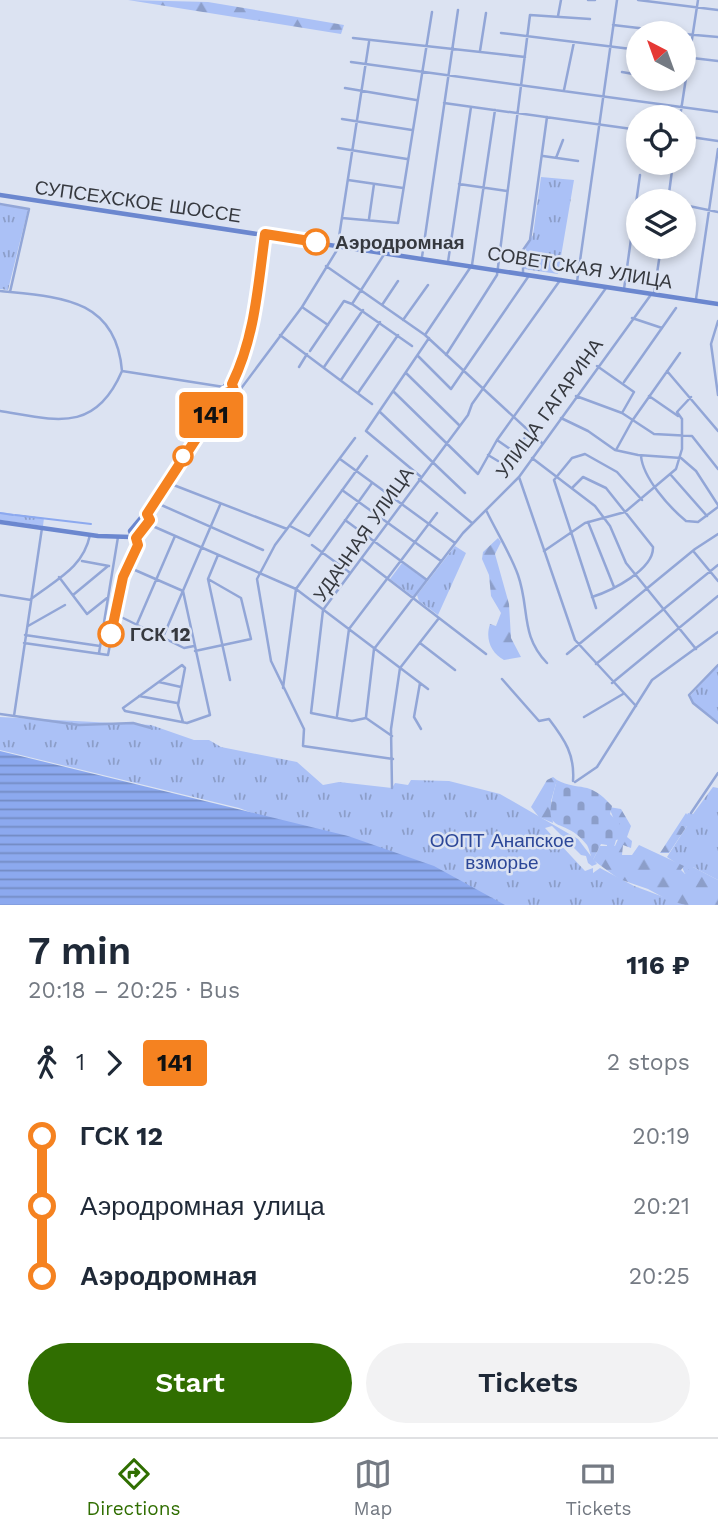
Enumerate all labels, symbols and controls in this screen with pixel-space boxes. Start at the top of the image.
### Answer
north arrow [626,21,696,91]
map controls [626,21,696,259]
button: locate [626,105,696,175]
street label: СУПСЕХСКОЕ ШОССЕ [33,176,243,227]
button: layers [626,189,696,259]
marker: Аэродромная [303,229,329,255]
place label: Аэродромная [335,231,465,254]
street label: СОВЕТСКАЯ УЛИЦА [486,242,674,294]
street label: УЛИЦА ГАГАРИНА [491,334,608,483]
line badge: 141 [171,392,251,438]
text: 141 [193,401,229,429]
unlabelled marker [173,446,193,466]
street label: УДАЧНАЯ УЛИЦА [308,462,419,606]
marker: ГСК 12 [98,621,124,647]
place label: ГСК 12 [130,623,191,646]
park label: ООПТ Анапское взморье [430,829,574,874]
text: 7 min [28,929,131,973]
text: 116 ₽ [626,950,690,980]
text: 20:18 – 20:25 · Bus [28,977,240,1004]
icon: walk [28,1044,66,1082]
icon: forward [95,1044,133,1082]
text: 1 [76,1049,85,1076]
text: 141 [157,1049,193,1077]
text: 2 stops [607,1049,690,1076]
text: ГСК 12 [80,1121,163,1151]
text: 20:19 [632,1123,690,1150]
text: Аэродромная улица [80,1191,325,1221]
text: 20:21 [633,1193,690,1220]
text: Аэродромная [80,1261,257,1291]
text: 20:25 [629,1263,690,1290]
button: Start [28,1343,352,1423]
button: Tickets [366,1343,690,1423]
tab: Directions [87,1455,180,1520]
tab: Map [354,1455,392,1520]
tab: Tickets [565,1455,631,1520]

